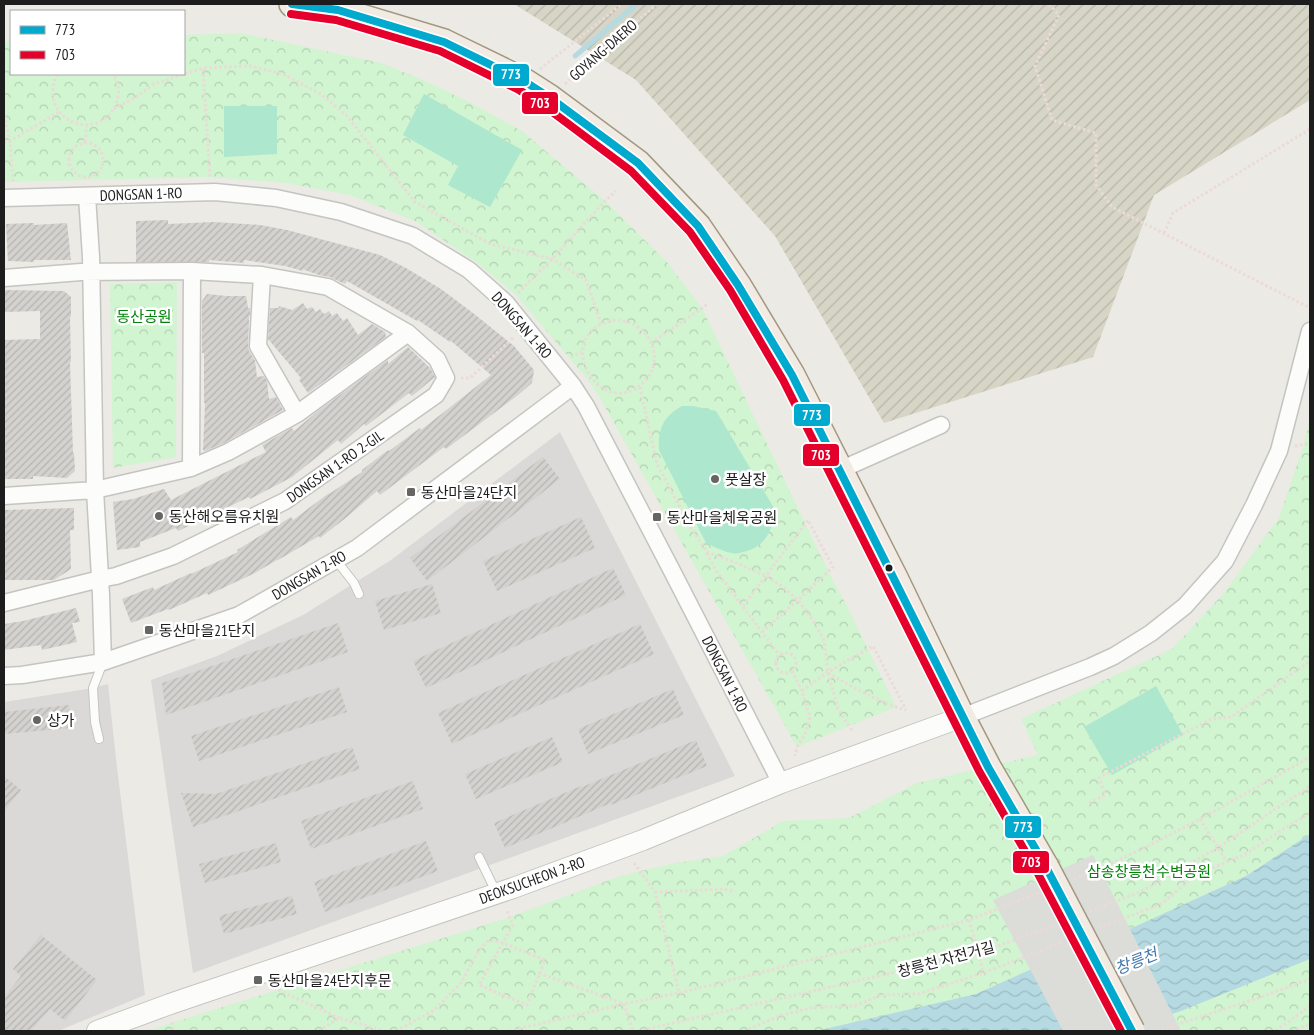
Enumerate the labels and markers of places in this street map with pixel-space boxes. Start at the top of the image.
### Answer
place label: 풋살장 [725,470,767,489]
marker: 풋살장 [709,473,721,485]
place label: 동산마을24단지 [421,483,517,502]
marker: 동산마을24단지 [405,486,417,498]
place label: 동산해오름유치원 [169,507,279,526]
place label: 동산마을체욱공원 [667,508,777,527]
marker: 동산해오름유치원 [153,510,165,522]
marker: 동산마을체욱공원 [651,511,663,523]
unlabelled marker [884,563,894,573]
place label: 동산마을21단지 [159,621,255,640]
marker: 동산마을21단지 [143,624,155,636]
place label: 상가 [47,711,75,730]
marker: 상가 [31,714,43,726]
place label: 동산마을24단지후문 [268,971,392,990]
marker: 동산마을24단지후문 [252,974,264,986]

